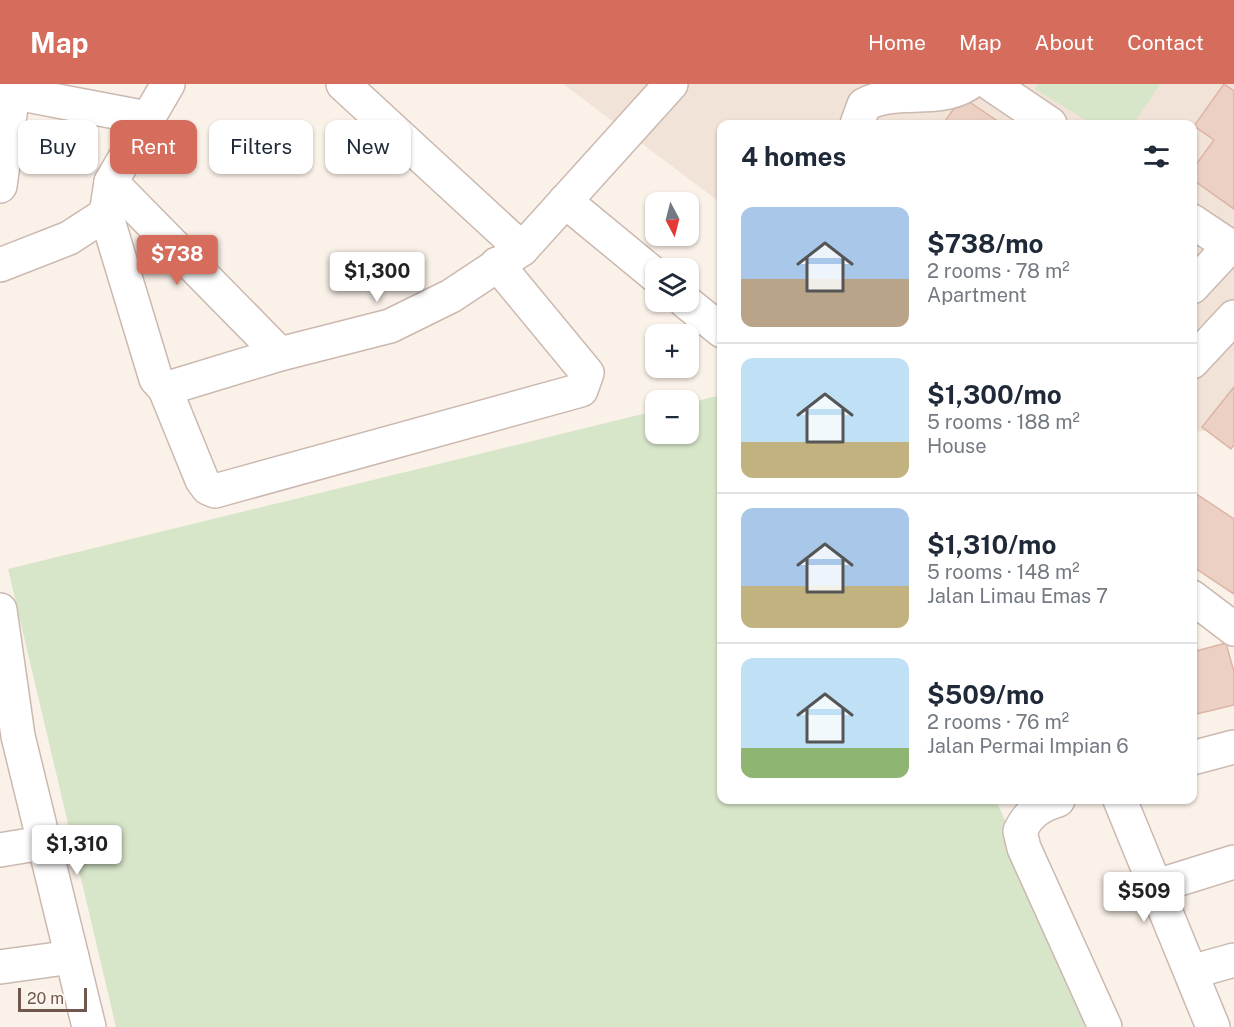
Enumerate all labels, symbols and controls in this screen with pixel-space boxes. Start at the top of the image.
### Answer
text: Map [30,26,89,59]
text: Home [868,30,926,55]
text: Map [959,30,1002,55]
text: About [1035,30,1094,55]
text: Contact [1127,30,1204,55]
chip: Buy [18,120,98,174]
chip: Rent [110,120,197,174]
chip: Filters [209,120,313,174]
chip: New [325,120,411,174]
icon: filters [1140,140,1173,173]
text: 4 homes [741,141,846,172]
north arrow [645,192,699,246]
map controls [645,192,699,444]
text: $738/mo [927,228,1044,259]
icon: home [789,231,861,303]
pin: $738 [141,235,213,286]
text: $738 [151,242,203,266]
pin: $1,300 [328,252,426,303]
button: layers [645,258,699,312]
text: $1,300 [344,259,410,283]
text: 2 rooms · 78 m² [927,259,1070,283]
text: Apartment [927,283,1027,307]
button: + [645,324,699,378]
text: $1,300/mo [927,379,1062,410]
icon: home [789,382,861,454]
button: − [645,390,699,444]
text: 5 rooms · 188 m² [927,410,1080,434]
text: House [927,434,987,458]
text: $1,310/mo [927,529,1056,560]
icon: home [789,532,861,604]
text: 5 rooms · 148 m² [927,560,1080,584]
text: Jalan Limau Emas 7 [927,584,1108,608]
text: $509/mo [927,679,1044,710]
icon: home [789,682,861,754]
text: 2 rooms · 76 m² [927,710,1069,734]
text: Jalan Permai Impian 6 [927,734,1129,758]
pin: $1,310 [28,825,126,876]
text: $1,310 [46,832,108,856]
pin: $509 [1108,872,1180,923]
text: $509 [1117,879,1171,903]
scale bar [18,985,87,1012]
text: 20 m [27,989,64,1008]

